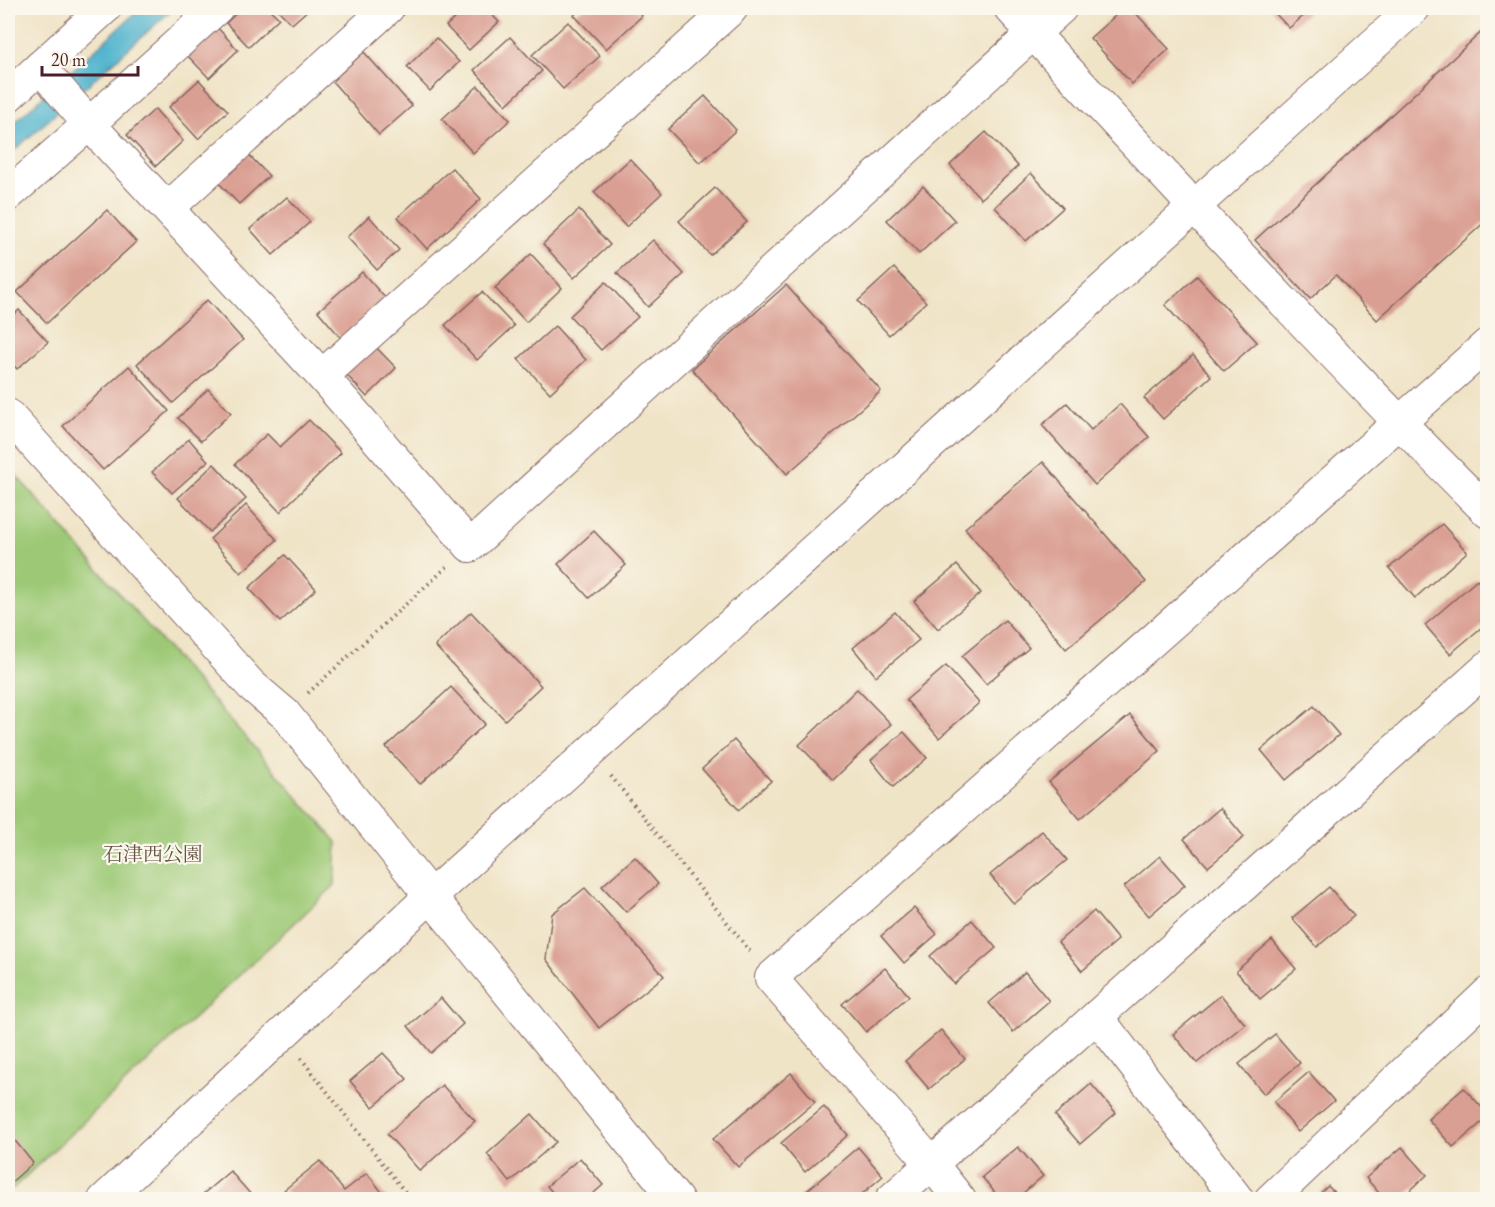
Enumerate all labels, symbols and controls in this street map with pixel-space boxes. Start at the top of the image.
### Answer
scale bar [42,39,138,77]
text: 20 m [51,48,86,71]
park label: 石津西公園 [103,841,203,867]

